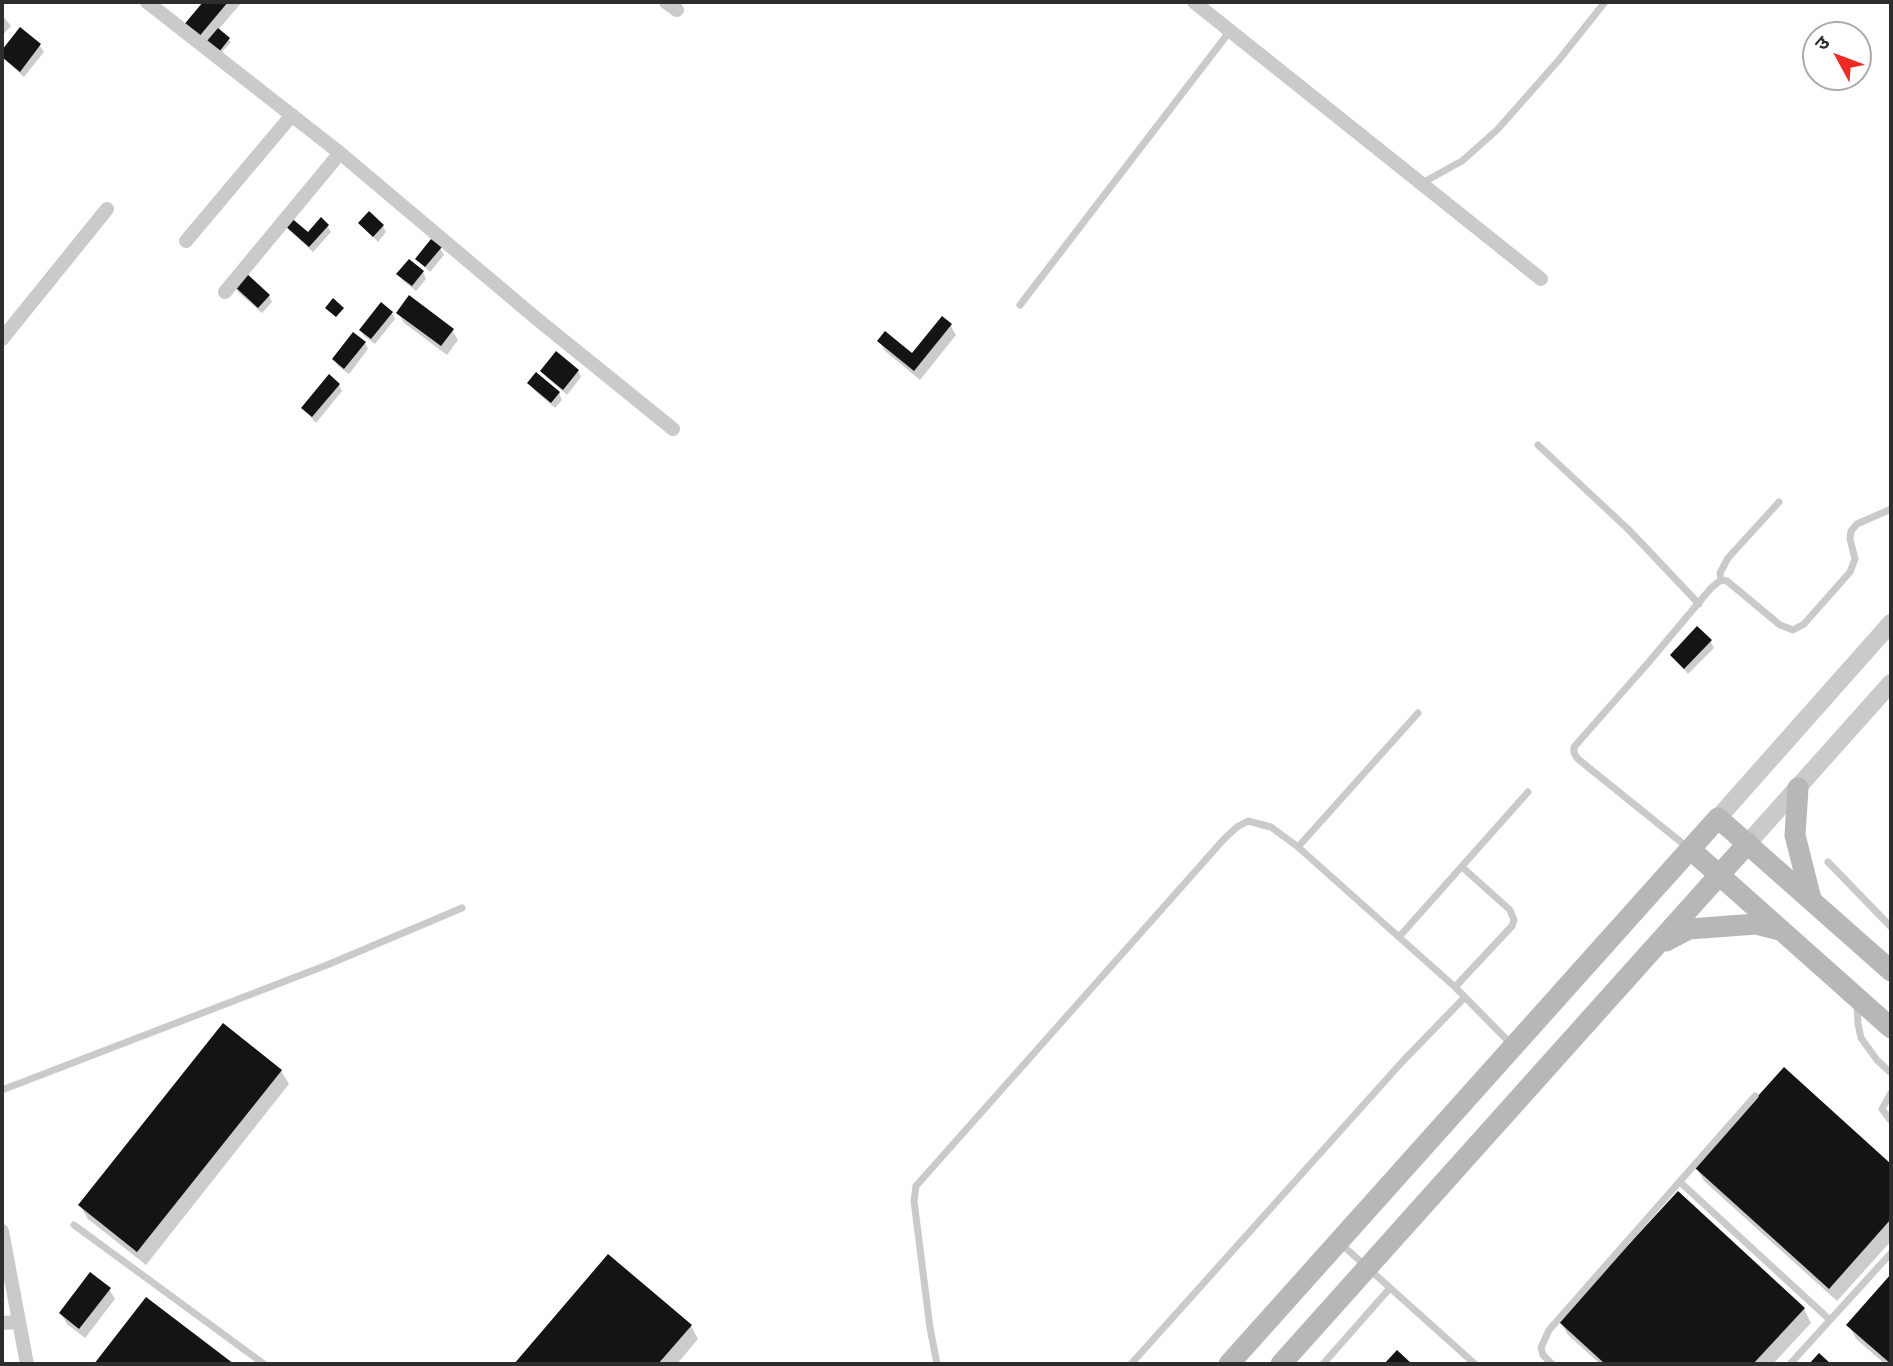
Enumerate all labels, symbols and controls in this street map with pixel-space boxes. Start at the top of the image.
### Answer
north arrow [1802,21,1872,91]
text: उ [1811,32,1834,54]

